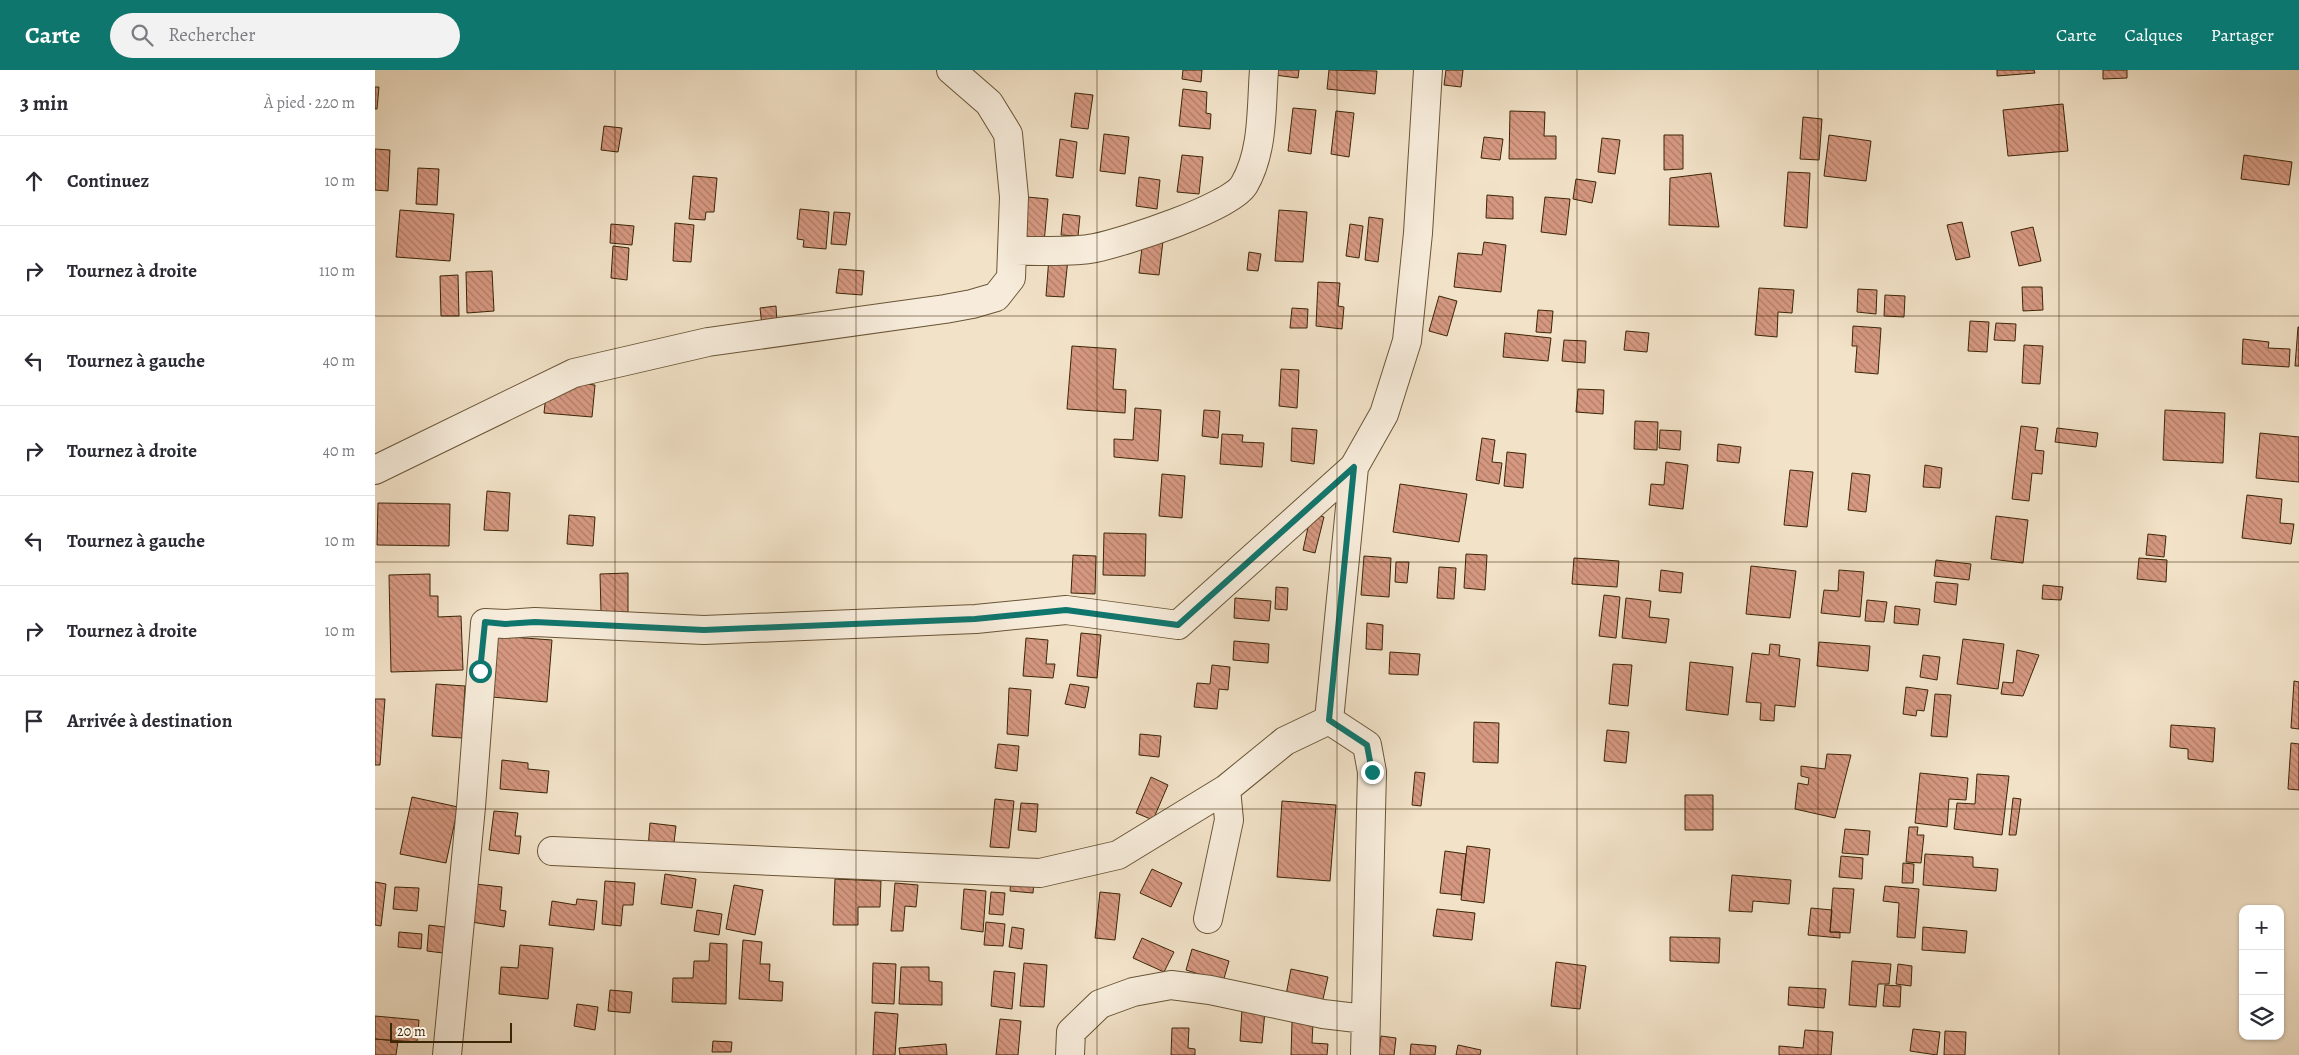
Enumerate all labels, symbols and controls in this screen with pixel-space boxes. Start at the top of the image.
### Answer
search box [110,13,460,58]
text: Carte [25,19,80,51]
icon: search [128,21,156,49]
text: Rechercher [168,22,256,48]
text: Carte [2056,23,2096,47]
text: Calques [2124,23,2183,47]
text: Partager [2211,23,2274,47]
text: 3 min [20,89,68,117]
text: À pied · 220 m [264,92,355,114]
icon: ahead [20,167,48,195]
text: Continuez [67,168,149,194]
text: 10 m [325,170,355,192]
icon: right [20,257,48,285]
text: Tournez à droite [67,258,197,284]
text: 110 m [319,260,355,282]
icon: left [20,347,48,375]
text: Tournez à gauche [67,348,205,374]
text: 40 m [323,350,355,372]
icon: right [20,437,48,465]
text: Tournez à droite [67,438,197,464]
text: 40 m [323,440,355,462]
icon: left [20,527,48,555]
text: Tournez à gauche [67,528,205,554]
text: 10 m [325,530,355,552]
icon: right [20,617,48,645]
text: Tournez à droite [67,618,197,644]
text: 10 m [325,620,355,642]
route start [469,660,492,683]
icon: arrive [20,707,48,735]
text: Arrivée à destination [67,708,232,734]
route end [1361,761,1384,784]
map controls [2239,905,2284,1040]
button: + [2239,905,2284,950]
button: − [2239,950,2284,995]
button: layers [2239,995,2284,1040]
scale bar [390,1020,513,1043]
text: 20 m [397,1022,426,1041]

